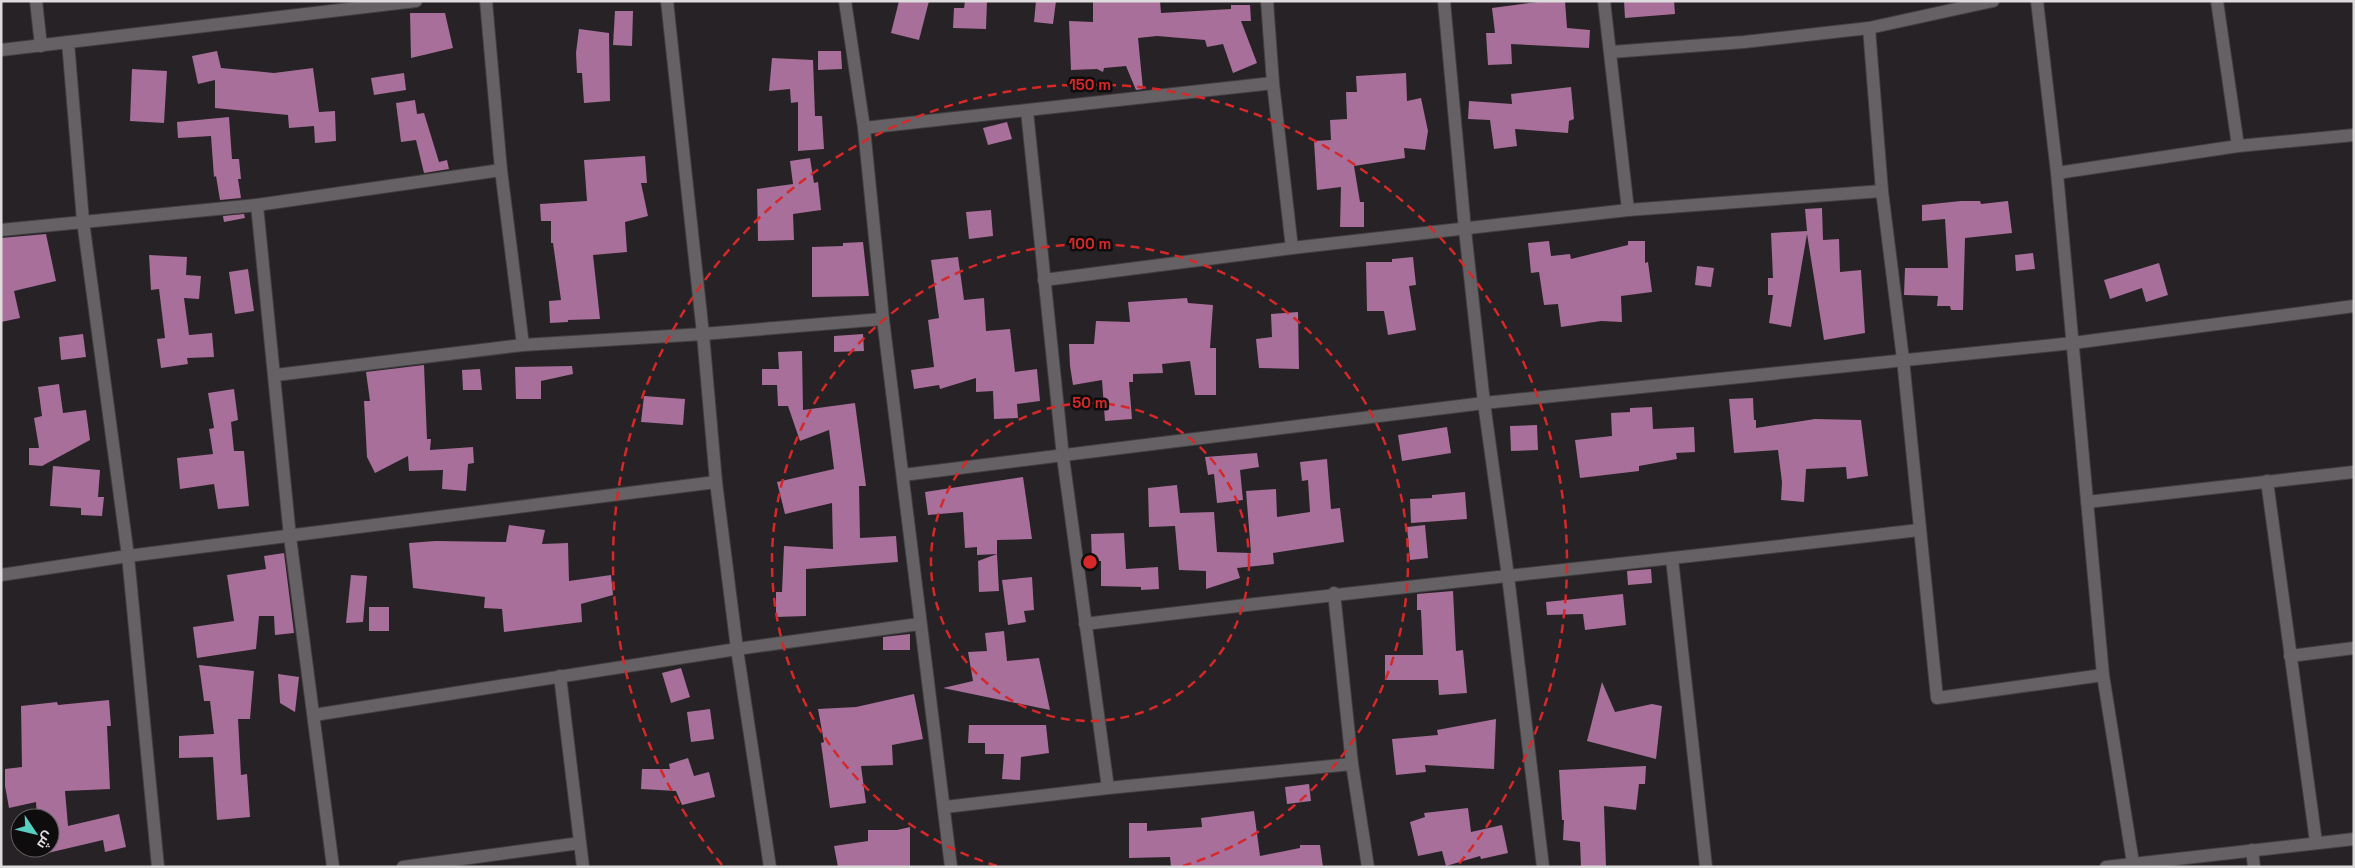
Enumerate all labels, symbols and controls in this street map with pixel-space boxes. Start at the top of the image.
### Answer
text: 150 m [1069,75,1111,94]
text: 100 m [1069,234,1111,253]
text: 50 m [1072,393,1108,412]
centre of rings [1081,553,1099,571]
north arrow [10,808,60,858]
text: ش [33,828,58,853]

